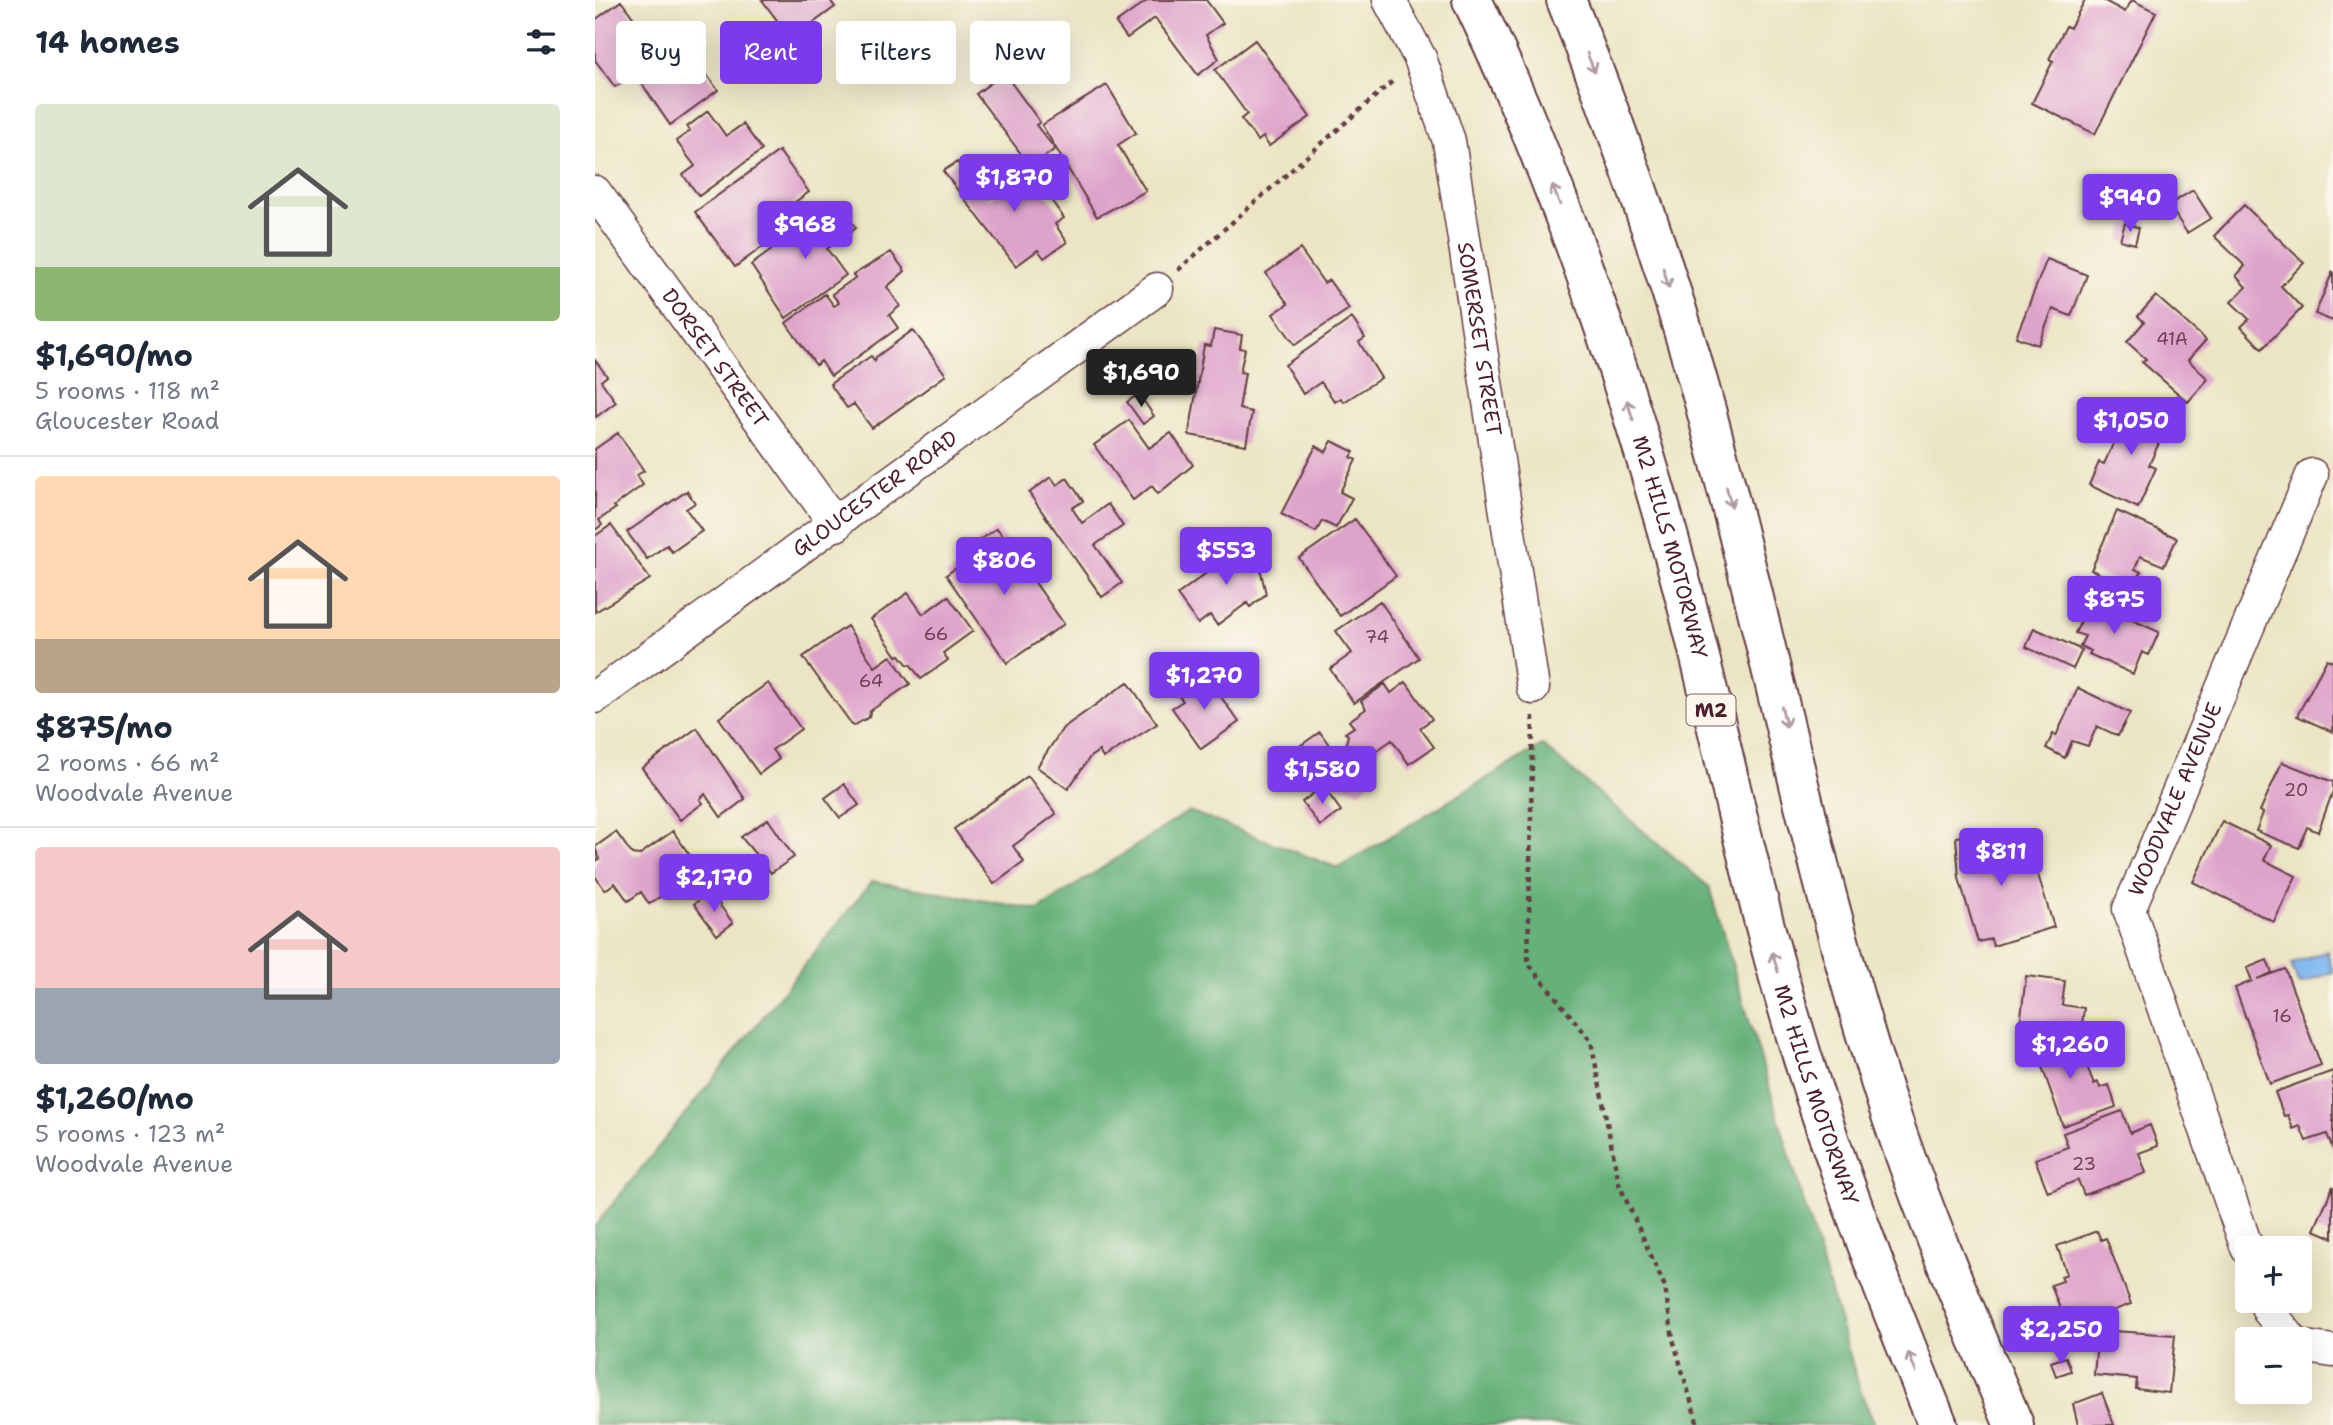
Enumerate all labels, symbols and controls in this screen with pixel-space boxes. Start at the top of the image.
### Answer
chip: Buy [616,21,706,84]
chip: Rent [720,21,822,84]
chip: Filters [836,21,956,84]
chip: New [970,21,1070,84]
text: 14 homes [35,22,180,63]
icon: filters [522,23,560,61]
one-way arrow [1586,52,1599,74]
icon: home [235,149,361,275]
pin: $1,870 [957,154,1071,214]
text: $1,870 [975,162,1053,192]
pin: $940 [2089,174,2171,234]
text: $940 [2098,182,2162,212]
one-way arrow [1548,185,1561,206]
pin: $968 [764,202,846,261]
text: $968 [774,209,836,239]
street label: SOMERSET STREET [1451,240,1508,438]
one-way arrow [1661,267,1674,289]
street label: DORSET STREET [655,283,775,433]
house number: 41A [2156,327,2188,351]
text: $1,690/mo [35,335,193,376]
pin: $1,690 [1084,350,1198,409]
text: $1,690 [1102,357,1180,387]
text: 5 rooms · 118 m² [35,376,220,406]
pin: $1,050 [2074,398,2188,457]
one-way arrow [1623,399,1636,421]
text: $1,050 [2093,405,2169,435]
text: Gloucester Road [35,406,219,436]
street label: GLOUCESTER ROAD [787,424,963,563]
street label: M2 HILLS MOTORWAY [1626,432,1714,662]
one-way arrow [1723,485,1736,508]
icon: home [235,521,361,647]
pin: $553 [1185,528,1267,587]
text: $553 [1196,535,1256,565]
pin: $806 [963,538,1045,597]
text: $806 [972,545,1036,575]
pin: $875 [2073,576,2155,636]
text: $875 [2083,584,2145,614]
house number: 66 [924,622,948,646]
house number: 74 [1365,625,1389,649]
pin: $1,270 [1147,652,1261,712]
text: $1,270 [1165,660,1243,690]
house number: 64 [859,669,883,693]
road number: M2 [1687,694,1735,726]
street label: WOODVALE AVENUE [2122,698,2228,900]
one-way arrow [1778,706,1791,728]
text: $875/mo [35,707,173,748]
pin: $1,580 [1265,746,1379,806]
text: 2 rooms · 66 m² [35,748,220,778]
text: $1,580 [1283,754,1361,784]
text: Woodvale Avenue [35,778,233,808]
house number: 20 [2284,778,2308,802]
pin: $811 [1960,828,2042,888]
text: $811 [1975,836,2027,866]
pin: $2,170 [657,855,771,914]
text: $2,170 [675,862,753,892]
icon: home [235,892,361,1018]
one-way arrow [1767,951,1780,973]
street label: M2 HILLS MOTORWAY [1768,981,1866,1209]
house number: 16 [2272,1004,2292,1028]
pin: $1,260 [2013,1021,2127,1081]
text: $1,260 [2031,1029,2109,1059]
text: $1,260/mo [35,1078,194,1119]
text: 5 rooms · 123 m² [35,1119,225,1149]
text: Woodvale Avenue [35,1149,233,1179]
house number: 23 [2072,1152,2096,1176]
map controls [2235,1236,2312,1404]
button: + [2235,1236,2312,1313]
pin: $2,250 [2004,1306,2118,1366]
text: $2,250 [2019,1314,2103,1344]
button: − [2235,1327,2312,1404]
one-way arrow [1905,1352,1918,1373]

